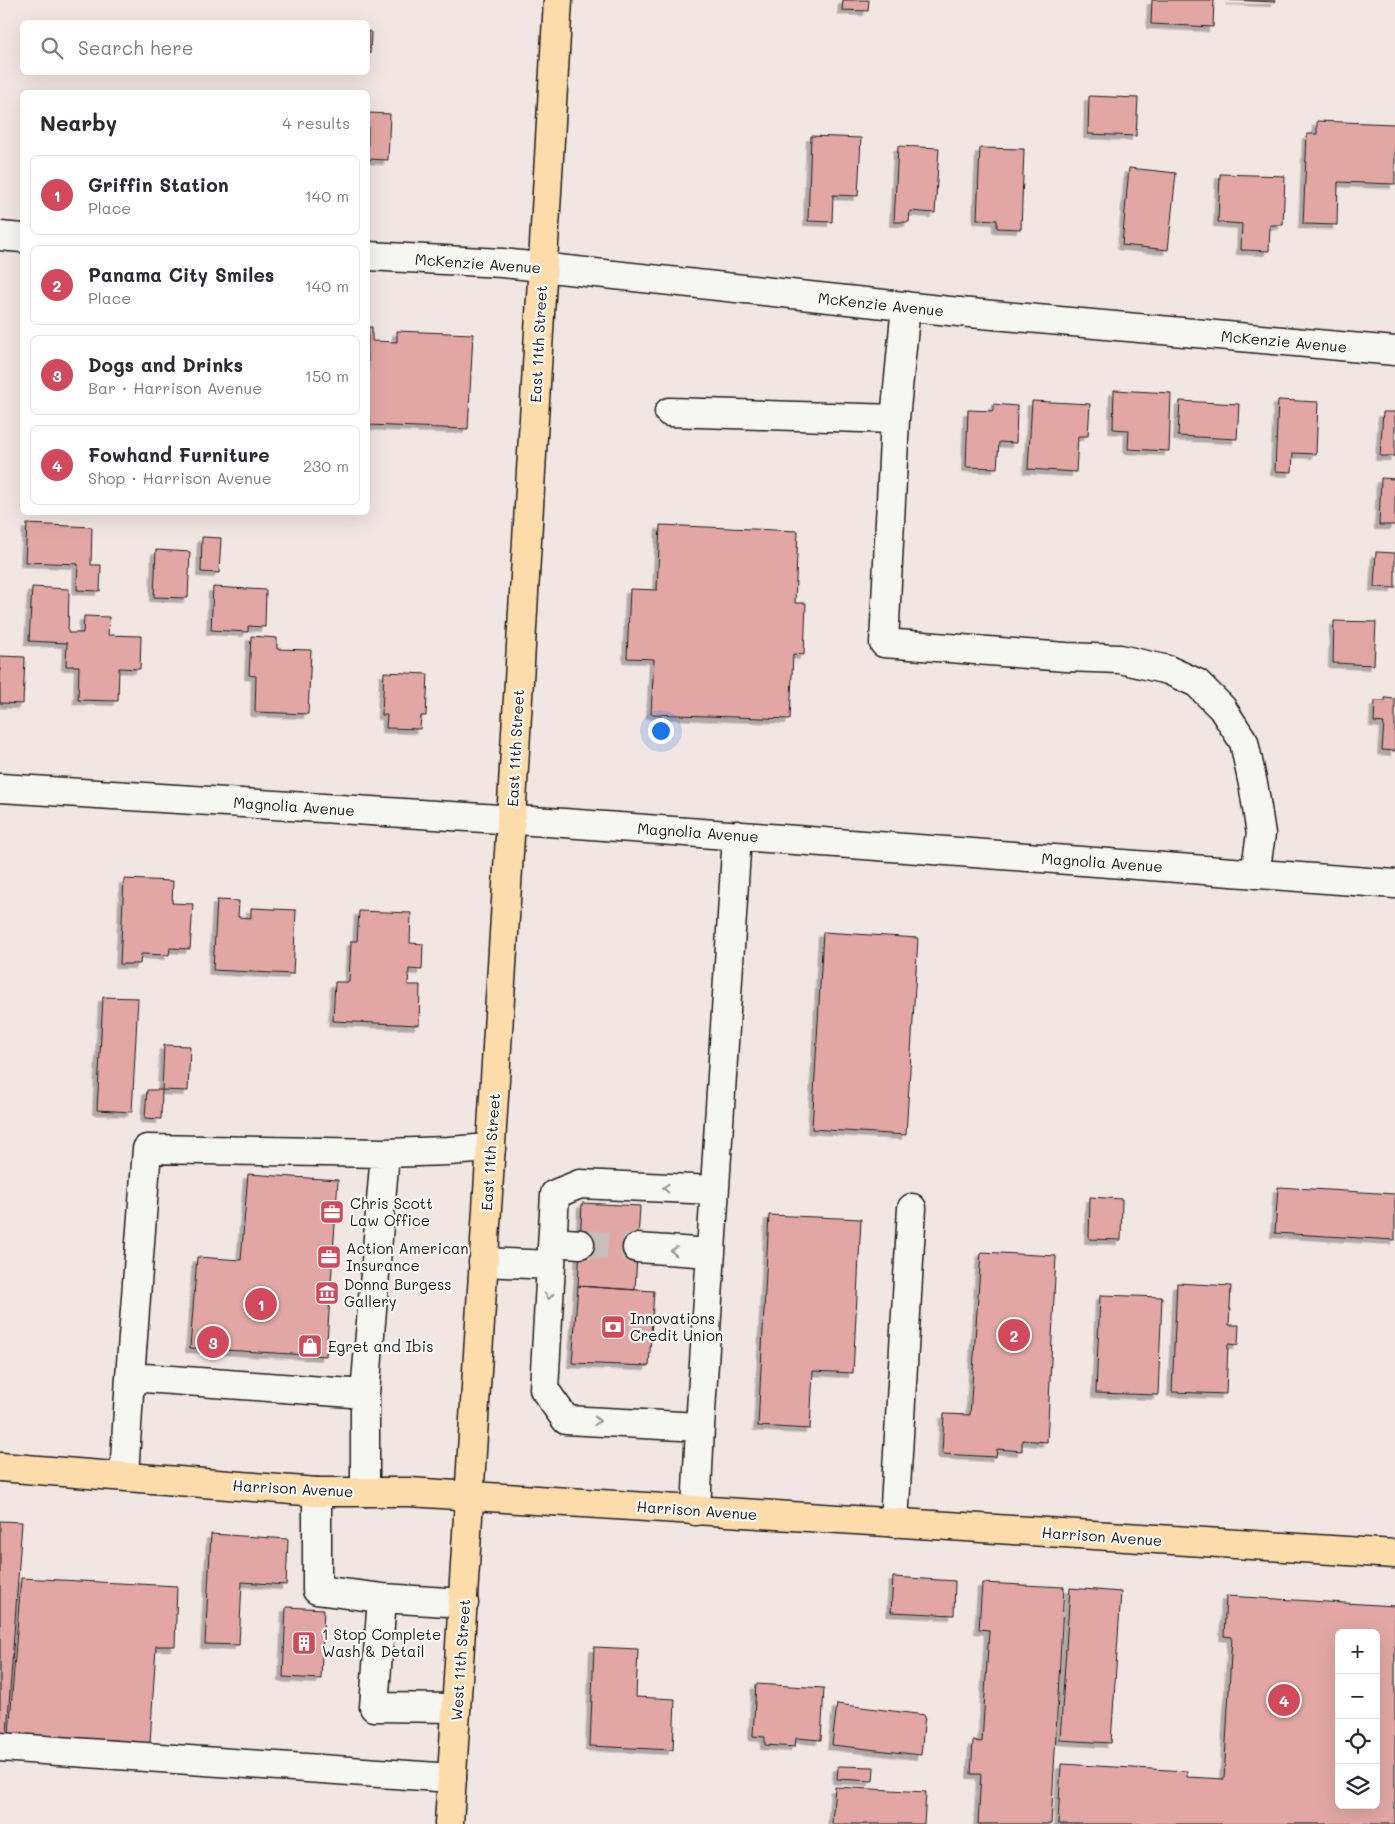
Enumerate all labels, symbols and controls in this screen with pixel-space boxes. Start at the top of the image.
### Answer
search box [20,20,370,75]
icon: search [38,34,66,62]
text: Search here [78,35,194,60]
text: Nearby [40,109,117,136]
text: 4 results [282,112,350,133]
text: Griffin Station [88,172,229,197]
text: 1 [53,185,61,206]
text: 140 m [305,185,349,206]
text: Place [88,197,131,218]
street label: McKenzie Avenue [414,249,542,277]
text: Panama City Smiles [88,262,274,287]
text: 2 [53,275,61,296]
text: 140 m [305,275,349,296]
street label: East 11th Street [525,285,551,403]
text: Place [88,287,131,308]
street label: McKenzie Avenue [817,287,945,321]
street label: McKenzie Avenue [1220,326,1348,356]
text: Dogs and Drinks [88,352,243,377]
text: 3 [52,365,62,386]
text: 150 m [305,365,349,386]
text: Bar · Harrison Avenue [88,377,262,398]
text: Fowhand Furniture [88,442,270,467]
text: 4 [52,455,62,476]
text: 230 m [303,455,349,476]
text: Shop · Harrison Avenue [88,467,272,488]
street label: East 11th Street [502,689,528,807]
your location [648,718,674,744]
street label: Magnolia Avenue [233,792,355,820]
street label: Magnolia Avenue [637,818,759,846]
street label: Magnolia Avenue [1041,848,1163,876]
street label: East 11th Street [476,1093,504,1211]
one-way arrow [661,1182,669,1193]
place label: Chris Scott Law Office [350,1193,433,1230]
office icon: Chris Scott Law Office [319,1199,345,1225]
place label: Action American Insurance [346,1238,469,1275]
office icon: Action American Insurance [316,1244,342,1270]
one-way arrow [670,1245,678,1256]
place label: Donna Burgess Gallery [344,1274,452,1311]
museum icon: Donna Burgess Gallery [314,1280,340,1306]
pin: 1 [245,1285,277,1323]
one-way arrow [544,1292,555,1300]
place label: Innovations Credit Union [630,1308,723,1345]
bank icon: Innovations Credit Union [600,1314,626,1340]
pin: 2 [998,1316,1030,1354]
pin: 3 [197,1323,229,1361]
shop icon: Egret and Ibis [297,1333,323,1359]
place label: Egret and Ibis [328,1336,433,1356]
one-way arrow [593,1416,601,1427]
street label: Harrison Avenue [232,1475,354,1501]
street label: Harrison Avenue [636,1496,758,1524]
street label: Harrison Avenue [1041,1522,1163,1550]
street label: West 11th Street [446,1598,474,1722]
place label: 1 Stop Complete Wash & Detail [322,1624,441,1661]
map controls [1335,1629,1380,1809]
button: + [1335,1629,1380,1674]
building icon: 1 Stop Complete Wash & Detail [291,1630,317,1656]
button: − [1335,1674,1380,1719]
pin: 4 [1268,1681,1300,1719]
button: locate [1335,1719,1380,1764]
button: layers [1335,1764,1380,1809]

